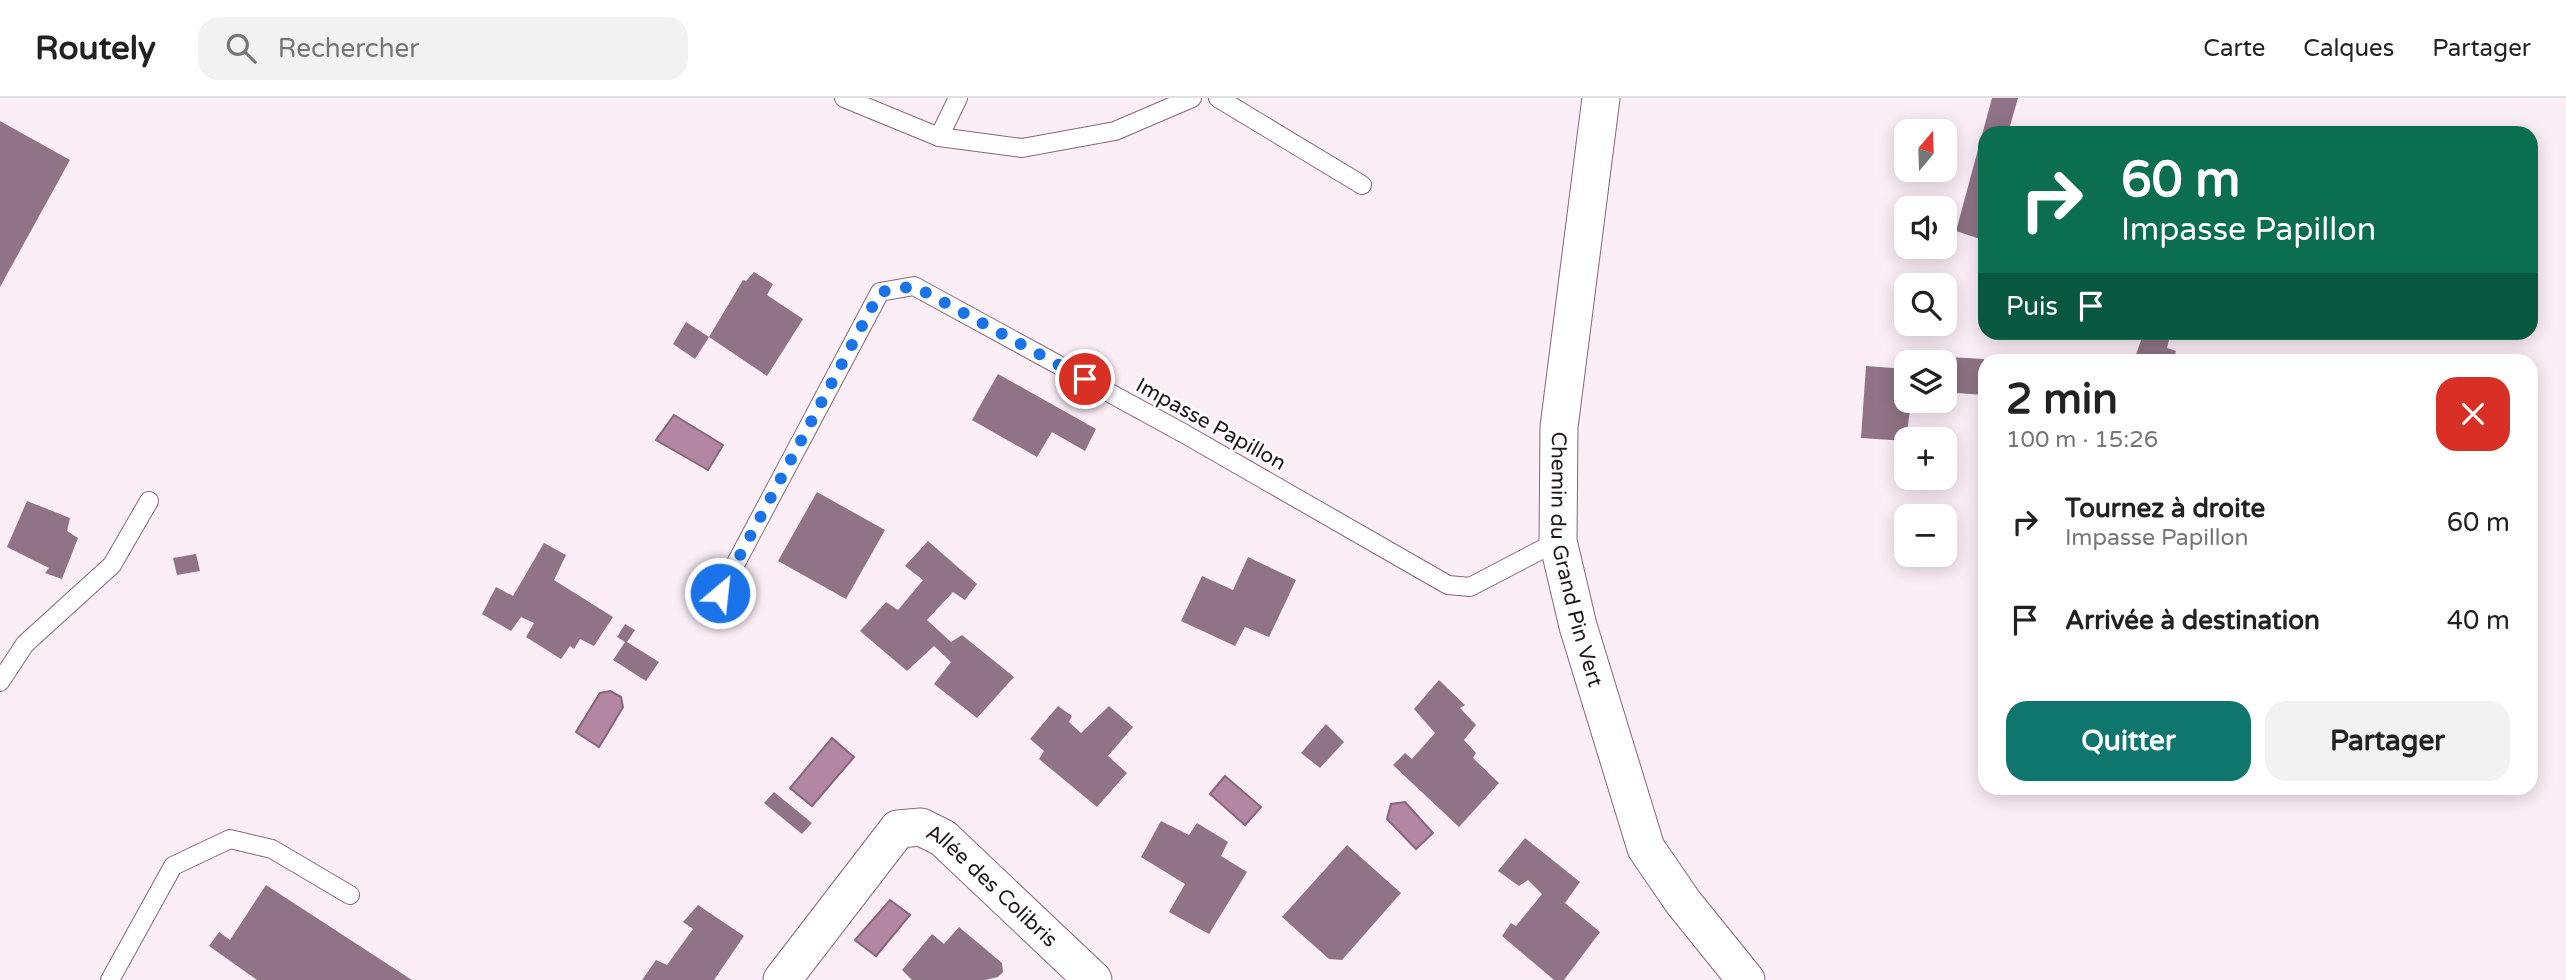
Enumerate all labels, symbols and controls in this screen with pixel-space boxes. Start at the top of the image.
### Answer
search box [198,17,688,80]
text: Routely [35,29,156,68]
icon: search [222,29,260,67]
text: Rechercher [278,33,419,64]
text: Carte [2203,34,2265,63]
text: Calques [2303,34,2394,63]
text: Partager [2432,34,2531,63]
north arrow [1894,119,1956,182]
map controls [1894,119,1957,567]
text: 60 m [2121,151,2240,210]
icon: right [2006,154,2097,245]
button: sound [1894,196,1957,259]
text: Impasse Papillon [2121,211,2376,249]
button: search [1894,273,1957,336]
icon: arrive [2072,287,2110,325]
text: Puis [2006,291,2058,322]
pin [1055,349,1115,409]
button: layers [1894,350,1957,413]
icon: arrive [1066,360,1104,398]
street label: Impasse Papillon [1131,373,1290,476]
text: 2 min [2006,374,2118,425]
button: close [2436,377,2510,451]
text: 100 m · 15:26 [2006,426,2158,454]
button: + [1894,427,1957,490]
street label: Chemin du Grand Pin Vert [1545,431,1608,690]
text: Tournez à droite [2065,493,2265,524]
icon: right [2006,503,2044,541]
button: − [1894,504,1957,567]
text: 60 m [2447,507,2510,538]
text: Impasse Papillon [2065,524,2248,552]
position arrow [683,556,757,630]
icon: arrive [2006,601,2044,639]
text: Arrivée à destination [2065,605,2320,636]
text: 40 m [2447,605,2510,636]
button: Quitter [2006,701,2251,781]
button: Partager [2265,701,2510,781]
street label: Allée des Colibris [922,820,1062,953]

